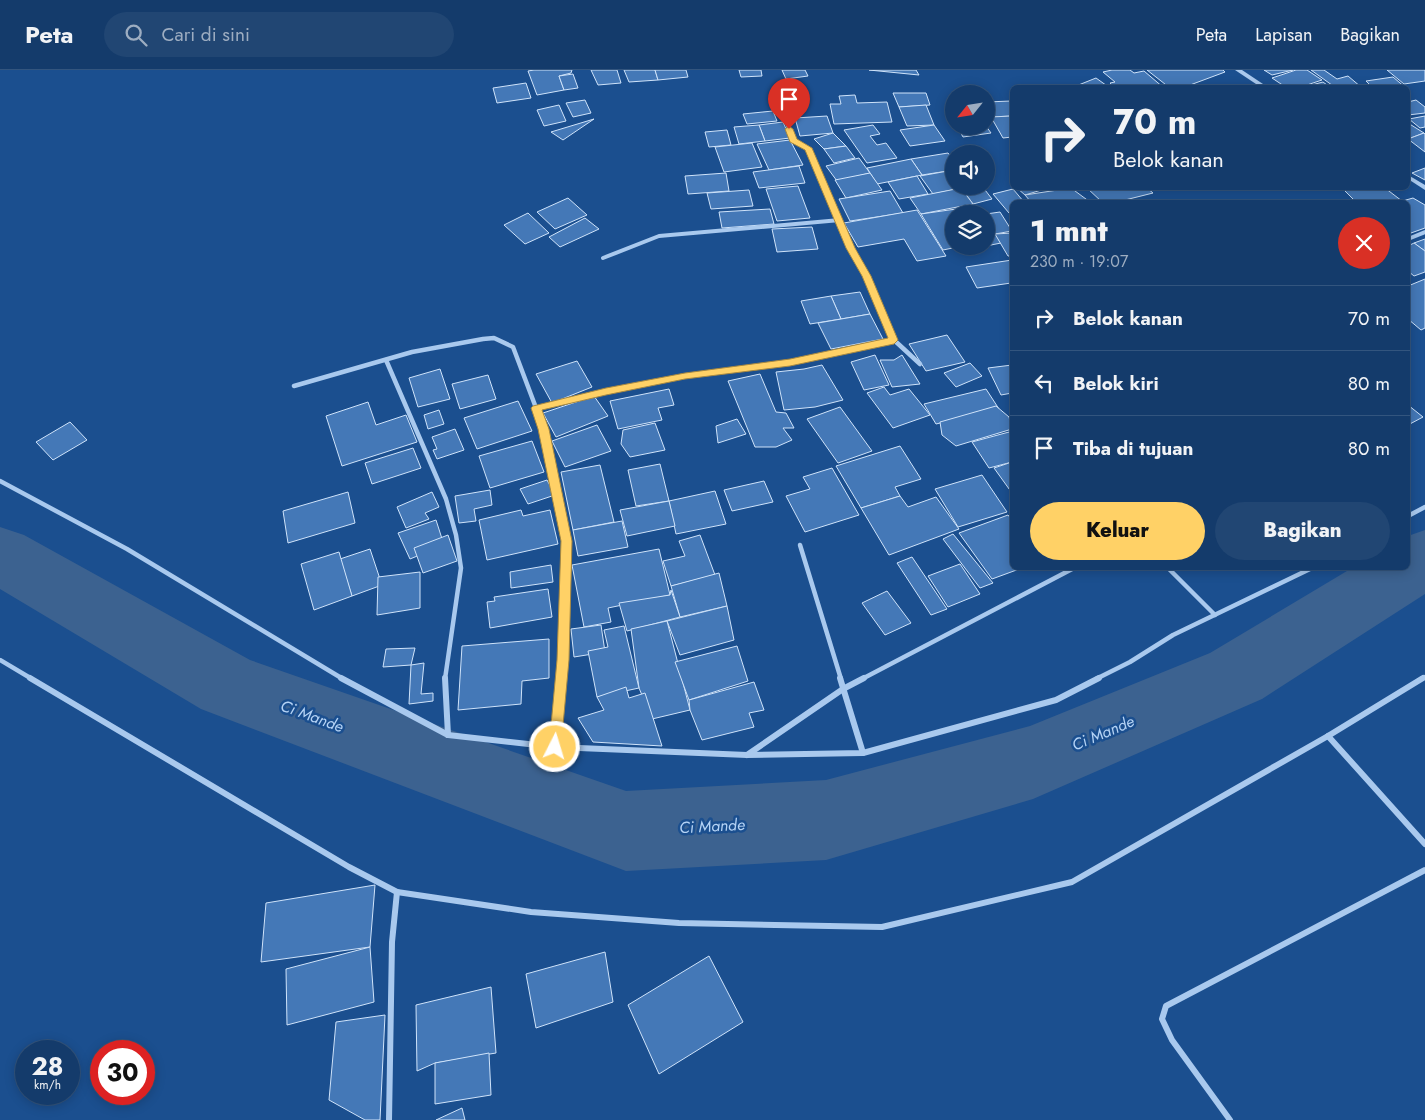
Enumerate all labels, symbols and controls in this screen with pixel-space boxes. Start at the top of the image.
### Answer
search box [104,12,454,57]
text: Peta [25,17,74,52]
icon: search [122,21,150,49]
text: Cari di sini [162,21,250,48]
text: Peta [1196,22,1227,48]
text: Lapisan [1255,22,1312,48]
text: Bagikan [1340,22,1400,48]
pin [768,78,810,129]
icon: arrive [775,85,803,113]
north arrow [945,85,995,135]
map controls [945,85,995,255]
text: 70 m [1113,97,1196,147]
icon: right [1030,105,1095,170]
text: Belok kanan [1113,143,1224,175]
button: sound [945,145,995,195]
button: layers [945,205,995,255]
text: 1 mnt [1030,209,1108,252]
button: close [1338,217,1390,269]
text: 230 m · 19:07 [1030,250,1128,273]
icon: right [1030,304,1058,332]
text: Belok kanan [1073,305,1183,332]
text: 70 m [1348,305,1390,332]
icon: left [1030,369,1058,397]
text: Belok kiri [1073,370,1159,397]
text: 80 m [1348,370,1390,397]
icon: arrive [1030,434,1058,462]
text: Tiba di tujuan [1073,435,1193,462]
text: 80 m [1348,435,1390,462]
button: Keluar [1030,502,1205,560]
button: Bagikan [1215,502,1390,560]
water label: Ci Mande [277,694,347,738]
water label: Ci Mande [1068,710,1138,756]
position arrow [528,720,580,772]
water label: Ci Mande [678,813,746,839]
speed limit sign: 30 [90,1040,155,1105]
text: 28 [31,1048,64,1084]
text: km/h [34,1076,61,1094]

